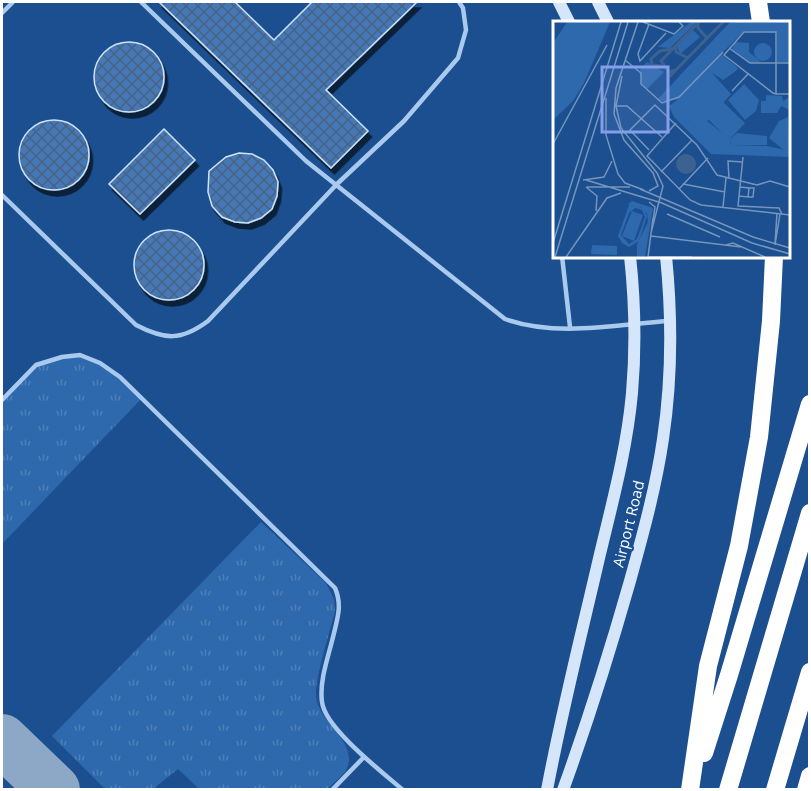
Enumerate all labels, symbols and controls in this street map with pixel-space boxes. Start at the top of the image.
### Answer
inset map [553,21,790,258]
street label: Airport Road [608,478,648,569]

